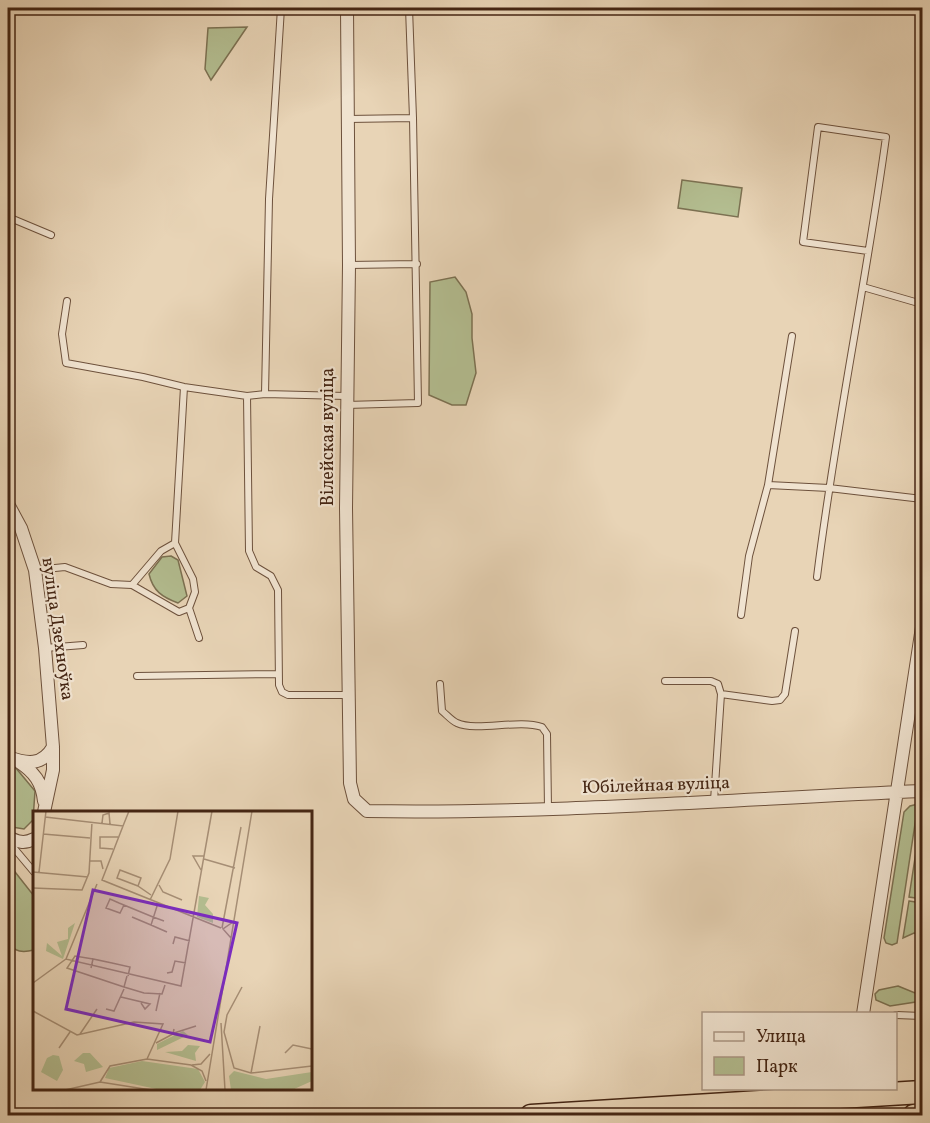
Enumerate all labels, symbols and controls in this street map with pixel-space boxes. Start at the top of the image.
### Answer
street label: Вілейская вуліца [316,368,341,506]
street label: вуліца Дзехноўка [35,556,79,702]
street label: Юбілейная вуліца [581,771,731,801]
inset map [33,811,312,1090]
legend [702,1012,897,1090]
text: Улица [756,1025,806,1050]
text: Парк [756,1055,798,1080]

